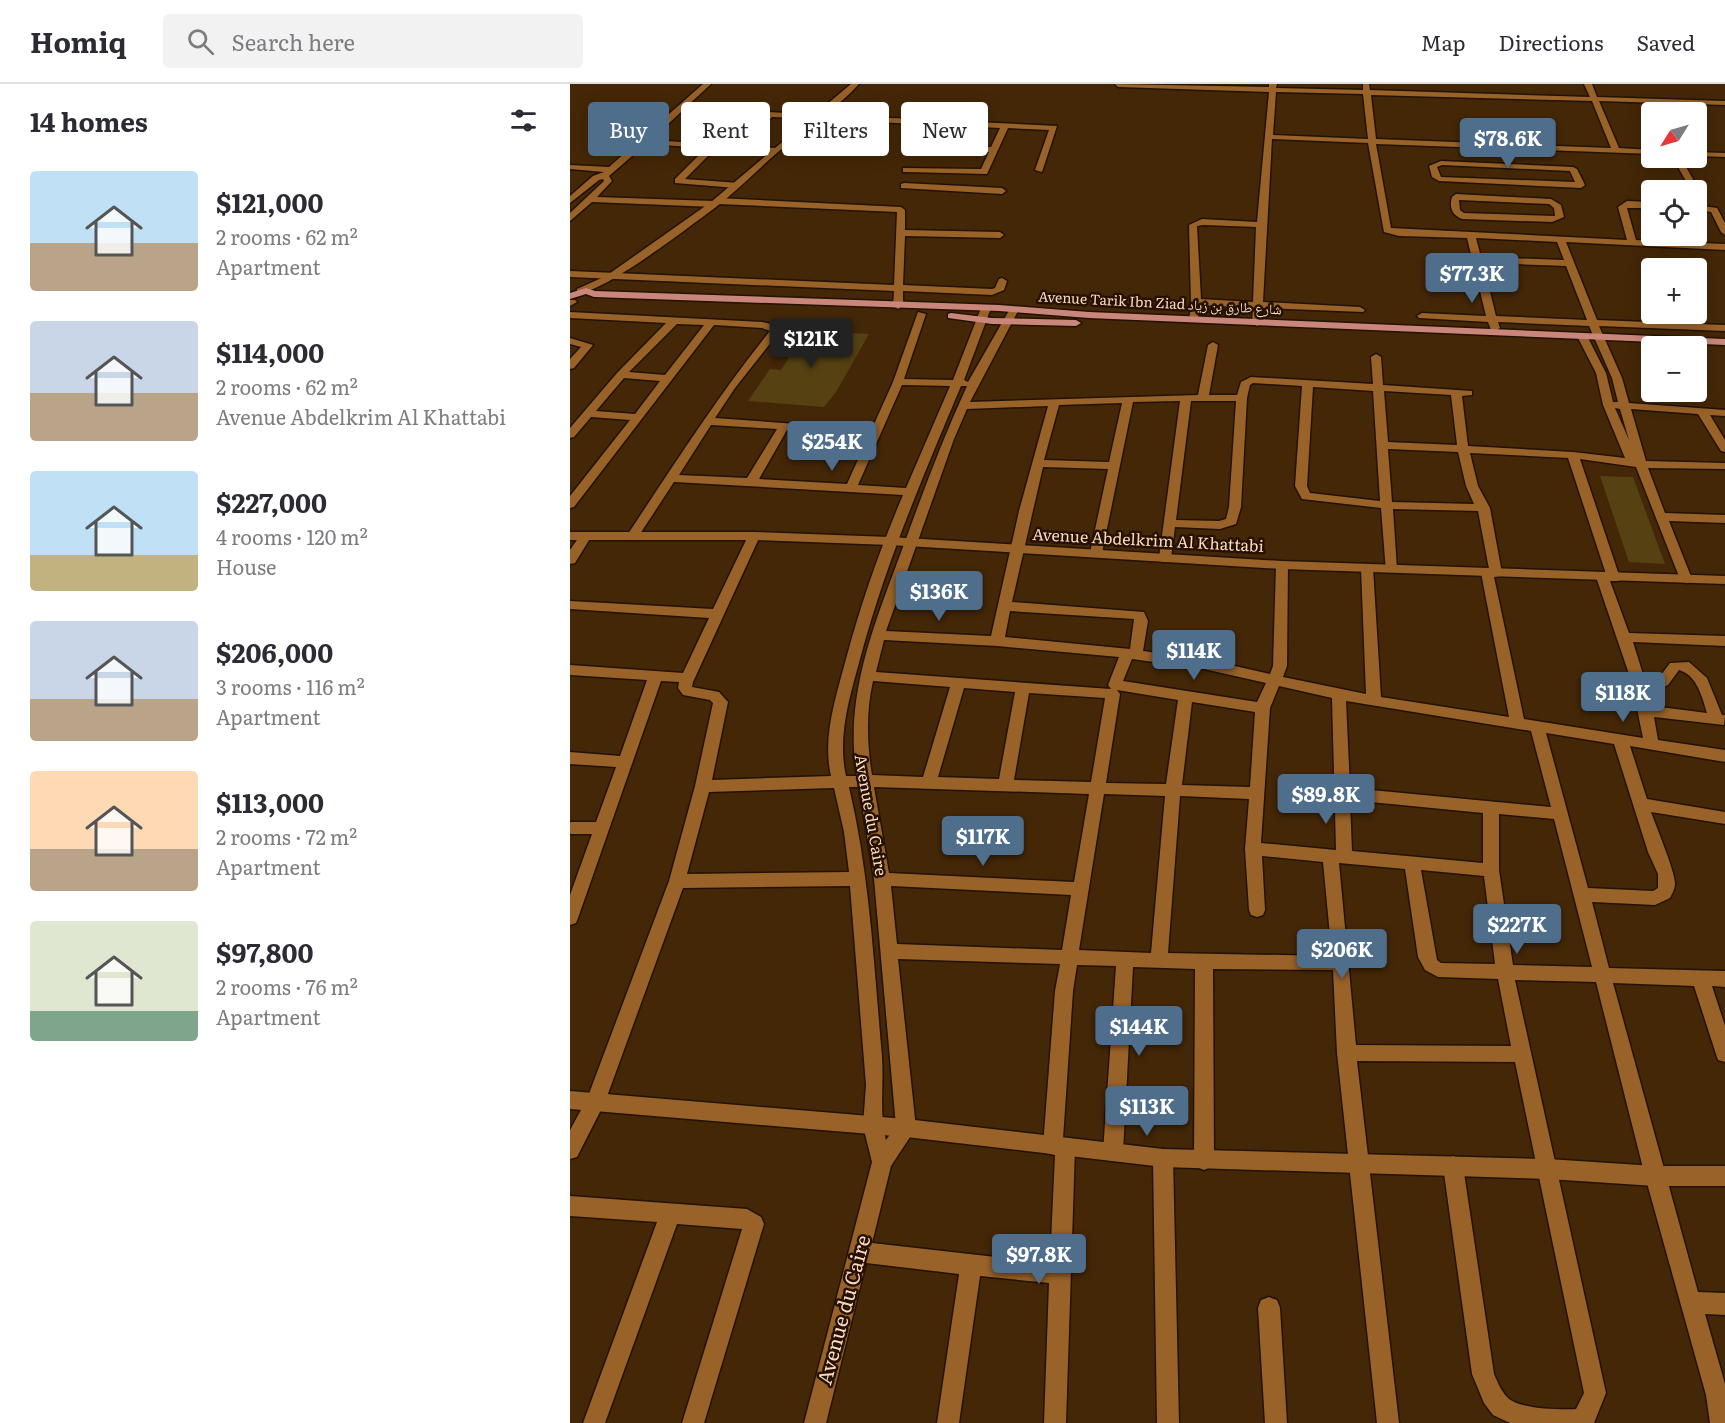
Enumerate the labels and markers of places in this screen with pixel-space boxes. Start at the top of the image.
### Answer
pin: $78.6K [1459,118,1557,169]
pin: $77.3K [1423,253,1521,304]
pin: $121K [769,318,853,369]
pin: $254K [790,421,874,472]
pin: $136K [897,571,981,622]
pin: $114K [1152,630,1236,681]
pin: $118K [1581,672,1665,723]
pin: $89.8K [1277,774,1375,825]
pin: $117K [941,816,1025,867]
pin: $227K [1475,904,1559,955]
pin: $206K [1300,929,1384,980]
pin: $144K [1097,1006,1181,1057]
pin: $113K [1105,1086,1189,1137]
pin: $97.8K [990,1234,1088,1285]

